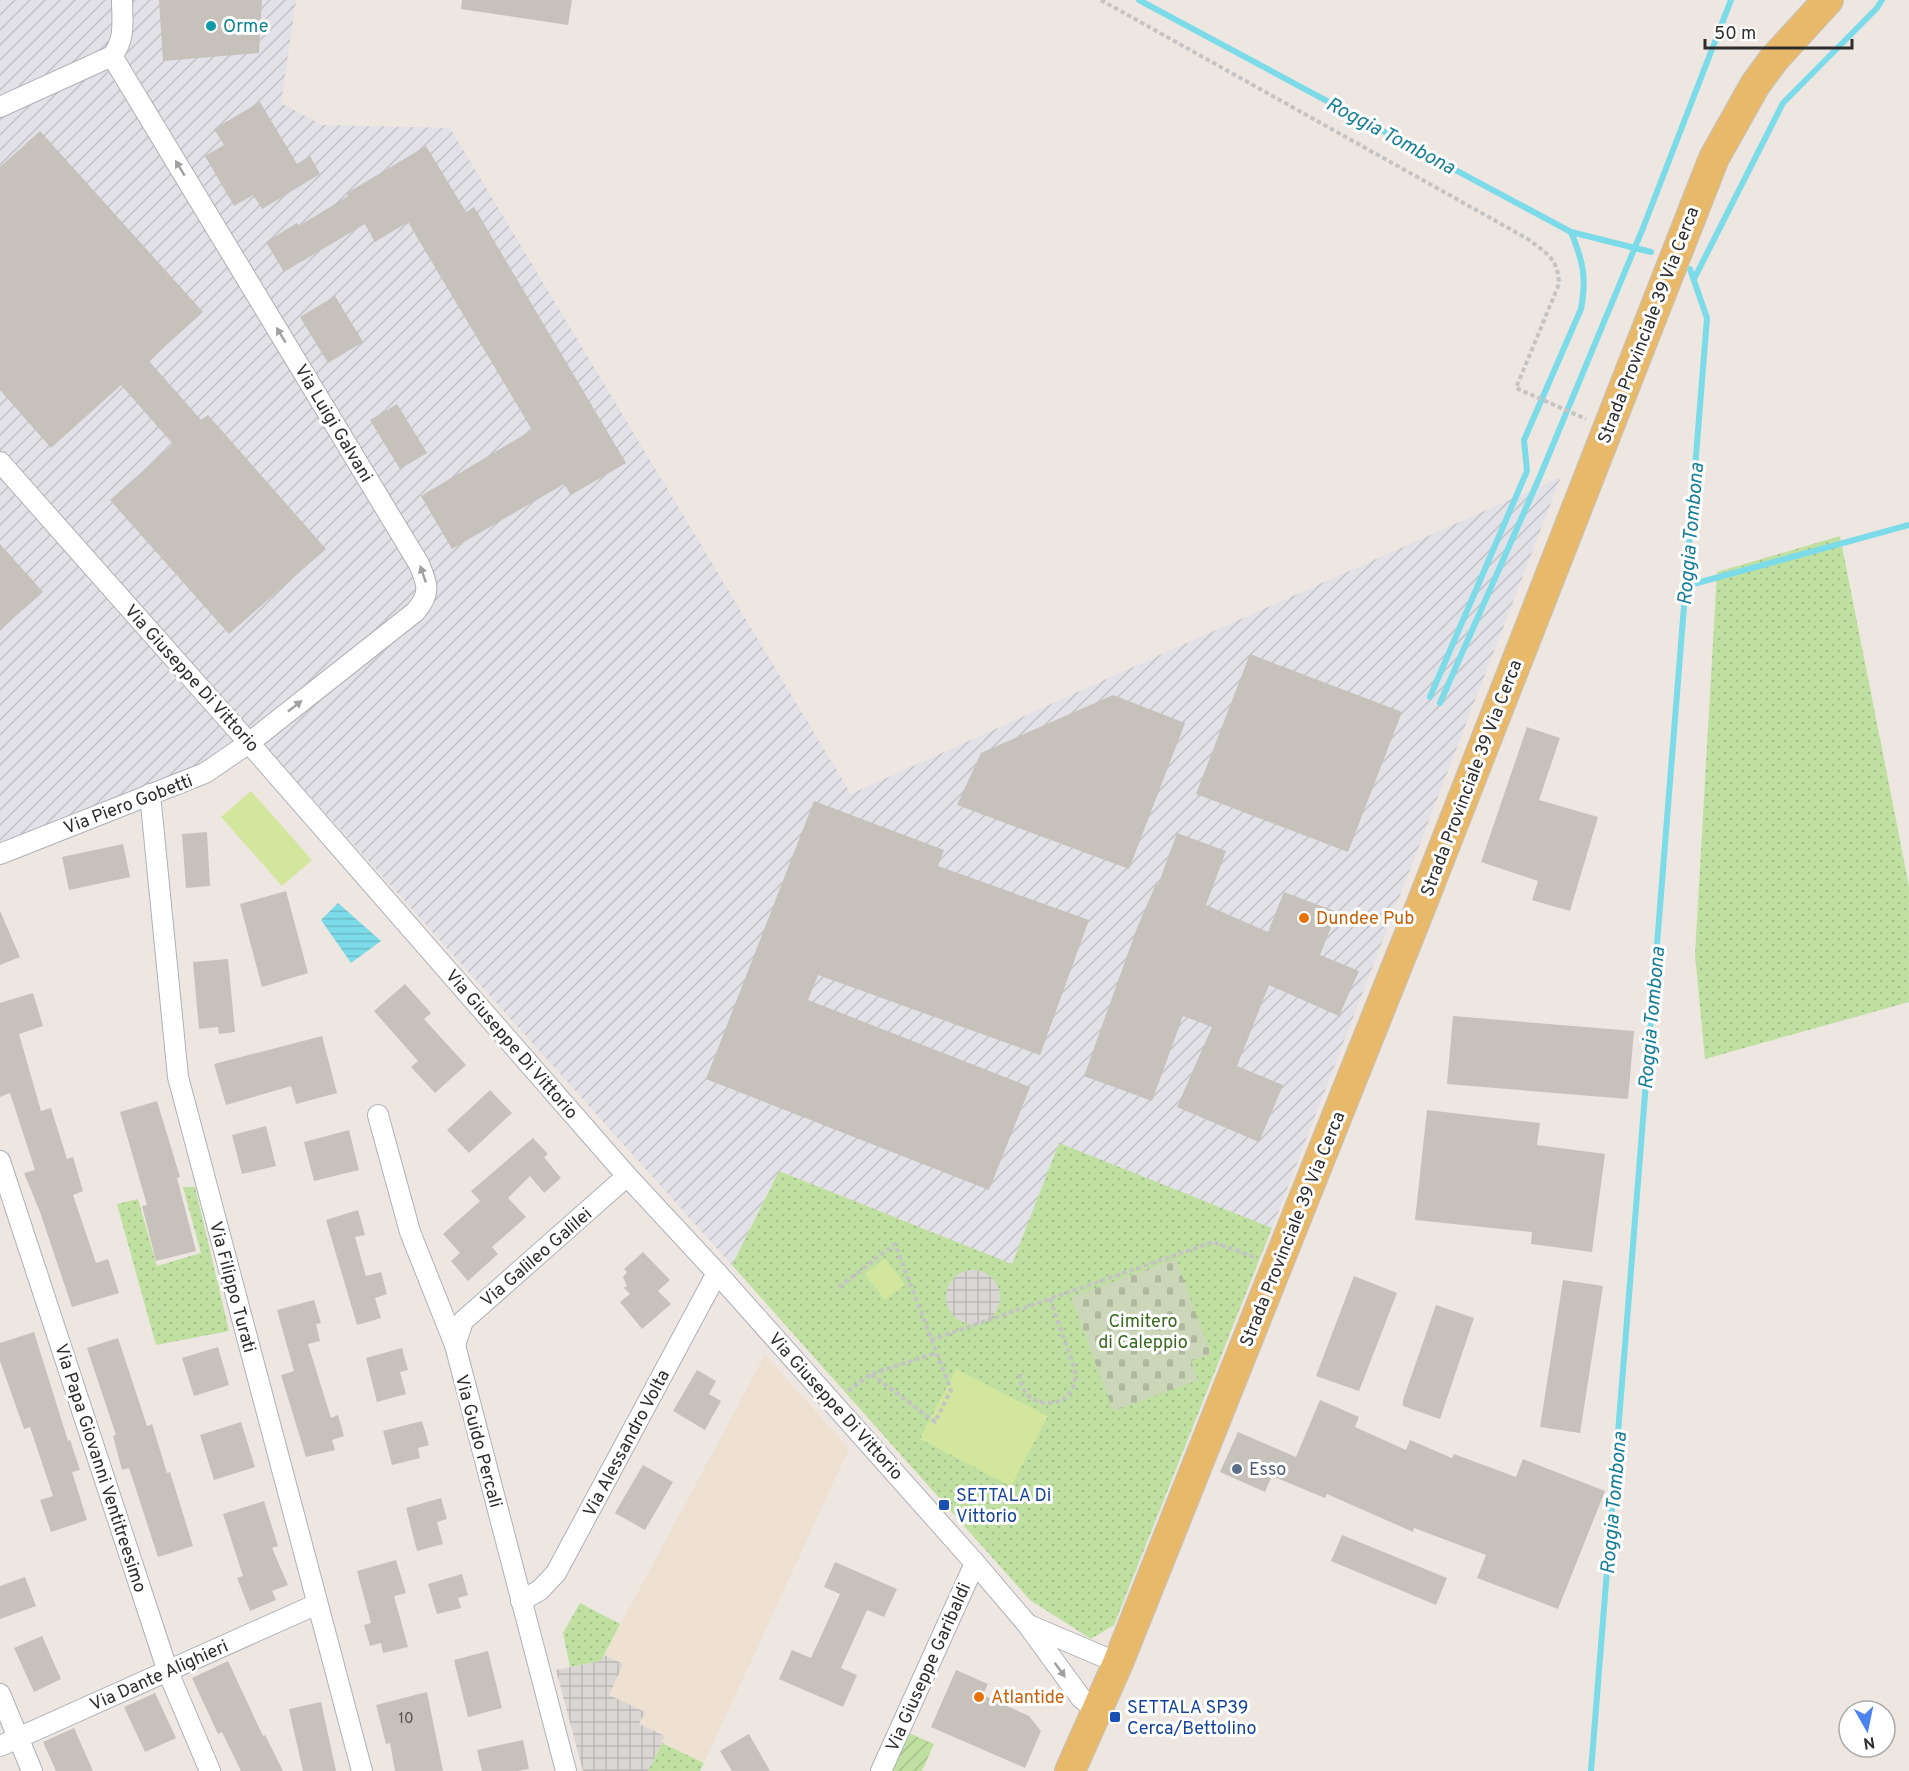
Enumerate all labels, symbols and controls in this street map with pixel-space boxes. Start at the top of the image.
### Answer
scale bar [1705,12,1852,50]
place label: Orme [223,16,268,39]
marker: Orme [204,19,218,33]
text: 50 m [1714,23,1756,46]
water label: Roggia Tombona [1321,92,1460,182]
one-way arrow [174,160,185,176]
street label: Strada Provinciale 39 Via Cerca [1594,204,1705,447]
one-way arrow [275,327,286,343]
street label: Via Luigi Galvani [288,361,377,487]
water label: Roggia Tombona [1673,461,1711,606]
one-way arrow [417,565,427,583]
street label: Via Giuseppe Di Vittorio [118,600,263,758]
street label: Strada Provinciale 39 Via Cerca [1417,657,1528,900]
one-way arrow [287,700,303,713]
street label: Via Piero Gobetti [61,770,196,841]
place label: Dundee Pub [1316,908,1414,931]
marker: Dundee Pub [1297,911,1311,925]
water label: Roggia Tombona [1634,945,1672,1090]
street label: Via Giuseppe Di Vittorio [440,965,582,1125]
street label: Strada Provinciale 39 Via Cerca [1236,1109,1351,1351]
street label: Via Galileo Galilei [477,1203,597,1313]
street label: Via Filippo Turati [203,1219,260,1356]
park label: Cimitero di Caleppio [1098,1311,1188,1355]
street label: Via Giuseppe Di Vittorio [762,1328,907,1486]
street label: Via Papa Giovanni Ventitreesimo [48,1341,151,1596]
street label: Via Alessandro Volta [579,1366,676,1521]
street label: Via Guido Percali [449,1372,506,1510]
water label: Roggia Tombona [1596,1430,1634,1575]
place label: Esso [1249,1459,1286,1482]
marker: Esso [1230,1462,1244,1476]
place label: SETTALA Di Vittorio [956,1485,1051,1529]
marker: SETTALA Di Vittorio [937,1498,951,1512]
street label: Via Giuseppe Garibaldi [882,1580,977,1756]
street label: Via Dante Alighieri [87,1636,232,1717]
one-way arrow [1054,1662,1066,1677]
place label: Atlantide [991,1687,1065,1710]
marker: Atlantide [972,1690,986,1704]
place label: SETTALA SP39 Cerca/Bettolino [1127,1697,1257,1741]
north arrow [1837,1699,1897,1759]
house number: 10 [398,1710,414,1729]
marker: SETTALA SP39 Cerca/Bettolino [1108,1710,1122,1724]
text: N [1862,1731,1876,1753]

